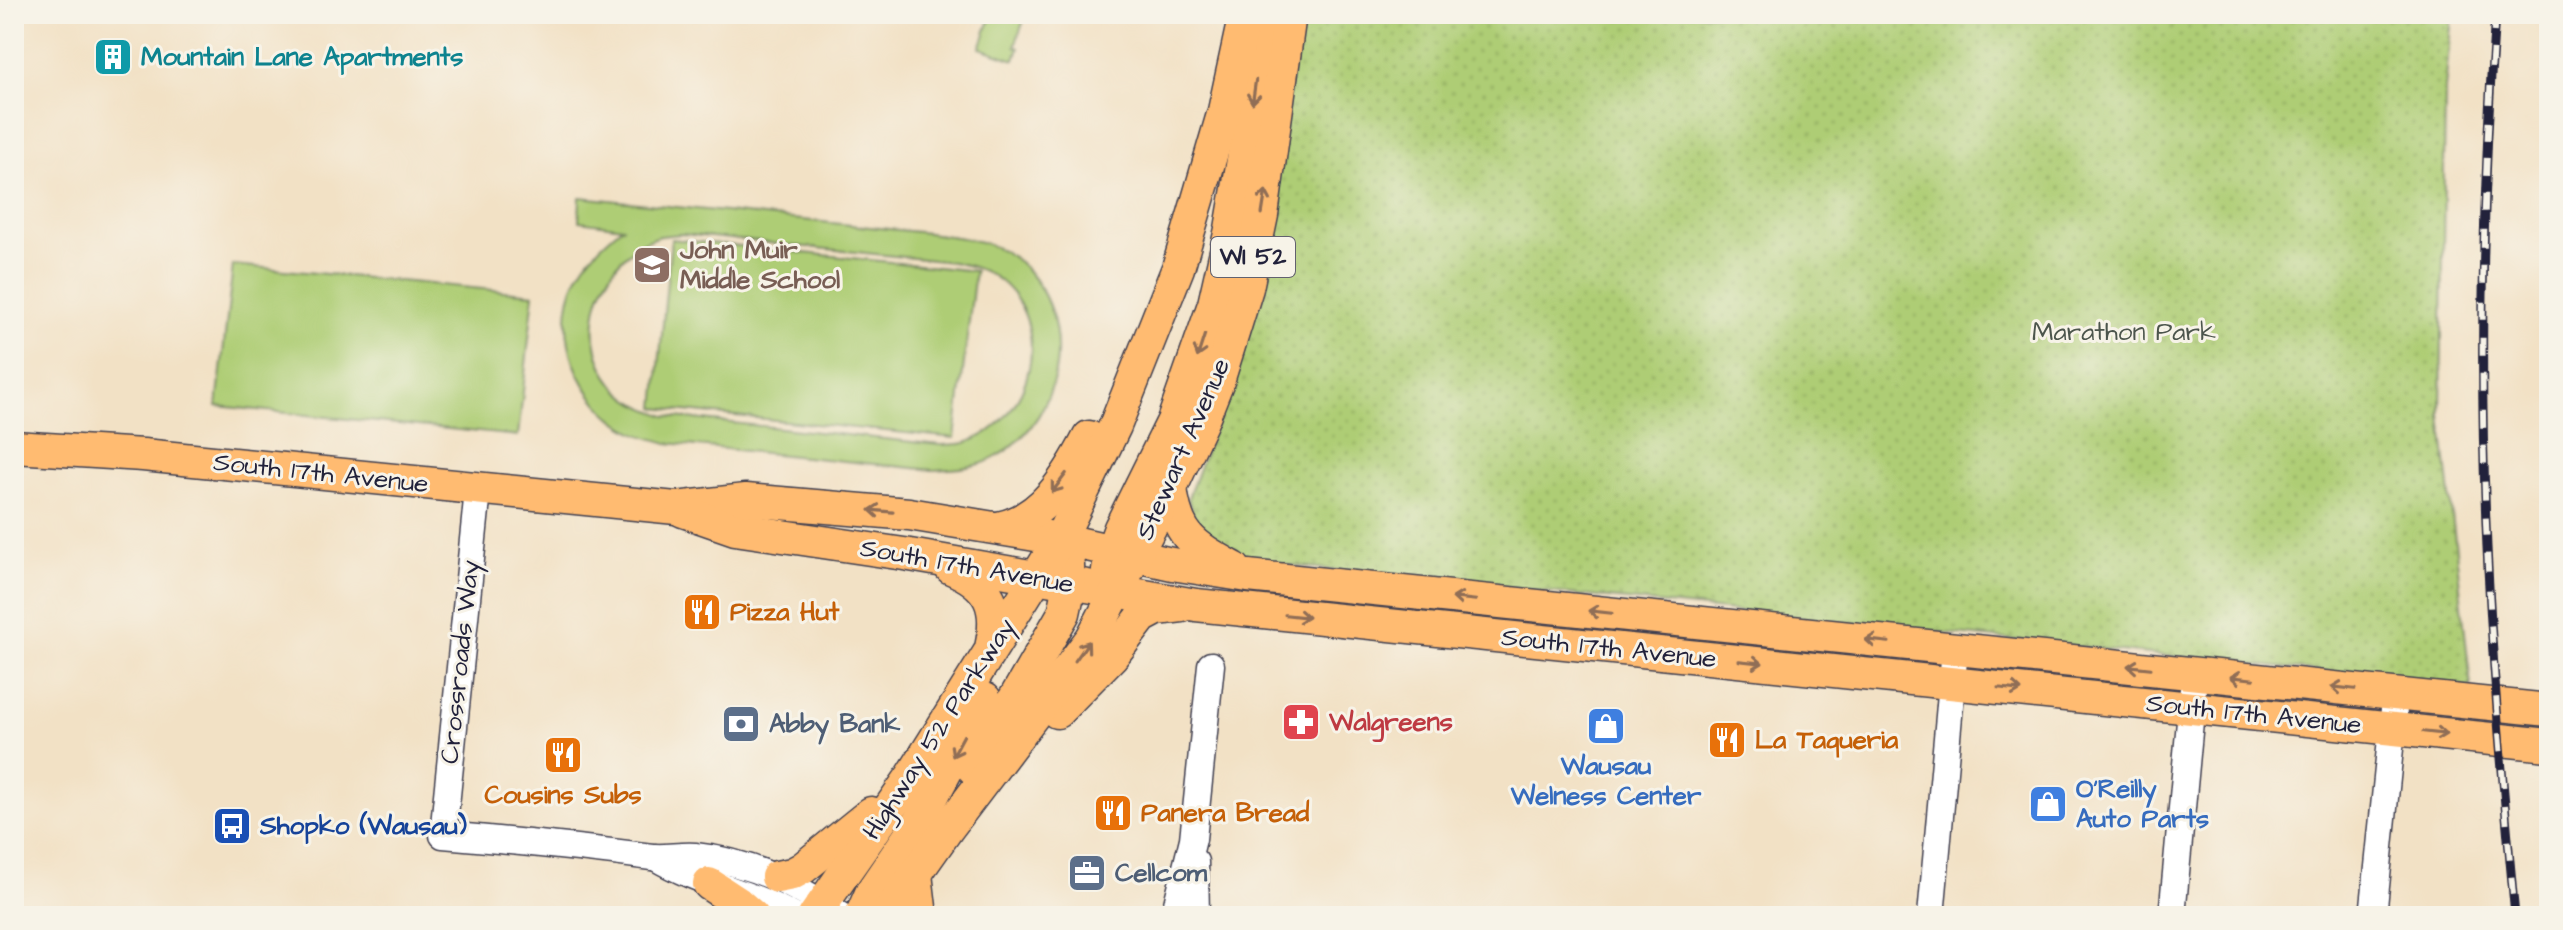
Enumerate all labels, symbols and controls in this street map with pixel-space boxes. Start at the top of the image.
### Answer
building icon: Mountain Lane Apartments [92,36,134,78]
place label: Mountain Lane Apartments [141,39,463,75]
one-way arrow [1246,78,1261,104]
one-way arrow [1257,190,1272,215]
place label: John Muir Middle School [679,232,840,298]
road number: WI 52 [1211,237,1295,277]
school or university icon: John Muir Middle School [631,244,673,286]
park label: Marathon Park [2032,314,2216,350]
one-way arrow [1192,333,1207,358]
street label: Stewart Avenue [1127,352,1239,546]
street label: South 17th Avenue [212,444,430,502]
one-way arrow [1051,472,1068,494]
one-way arrow [868,503,895,518]
street label: South 17th Avenue [858,530,1076,602]
street label: Crossroads Way [431,558,491,766]
restaurant icon: Pizza Hut [681,591,723,633]
one-way arrow [1452,591,1478,606]
place label: Pizza Hut [730,594,840,630]
one-way arrow [1587,605,1614,620]
one-way arrow [1283,608,1310,623]
street label: Highway 52 Parkway [854,611,1026,848]
street label: South 17th Avenue [1500,619,1718,677]
one-way arrow [1864,633,1891,648]
one-way arrow [1074,641,1090,663]
one-way arrow [1737,655,1764,670]
one-way arrow [2126,660,2153,675]
one-way arrow [2230,670,2256,685]
one-way arrow [2330,680,2357,695]
one-way arrow [1996,682,2023,697]
street label: South 17th Avenue [2145,685,2363,743]
pharmacy icon: Walgreens [1280,701,1322,743]
bank icon: Abby Bank [720,703,762,745]
place label: Walgreens [1328,704,1453,743]
shop icon: Wausau Welness Center [1585,705,1627,747]
place label: Abby Bank [769,706,901,745]
restaurant icon: La Taqueria [1706,719,1748,761]
place label: La Taqueria [1755,722,1899,758]
one-way arrow [2421,725,2448,740]
restaurant icon: Cousins Subs [542,734,584,776]
one-way arrow [949,734,965,758]
place label: Wausau Welness Center [1510,748,1702,814]
place label: O'Reilly Auto Parts [2076,771,2209,837]
place label: Cousins Subs [484,777,642,813]
shop icon: O'Reilly Auto Parts [2027,783,2069,825]
restaurant icon: Panera Bread [1092,792,1134,834]
place label: Panera Bread [1141,795,1310,831]
bus stop icon: Shopko (Wausau) [211,805,253,847]
place label: Shopko (Wausau) [259,808,467,844]
office icon: Cellcom [1066,852,1108,894]
place label: Cellcom [1115,855,1208,891]

